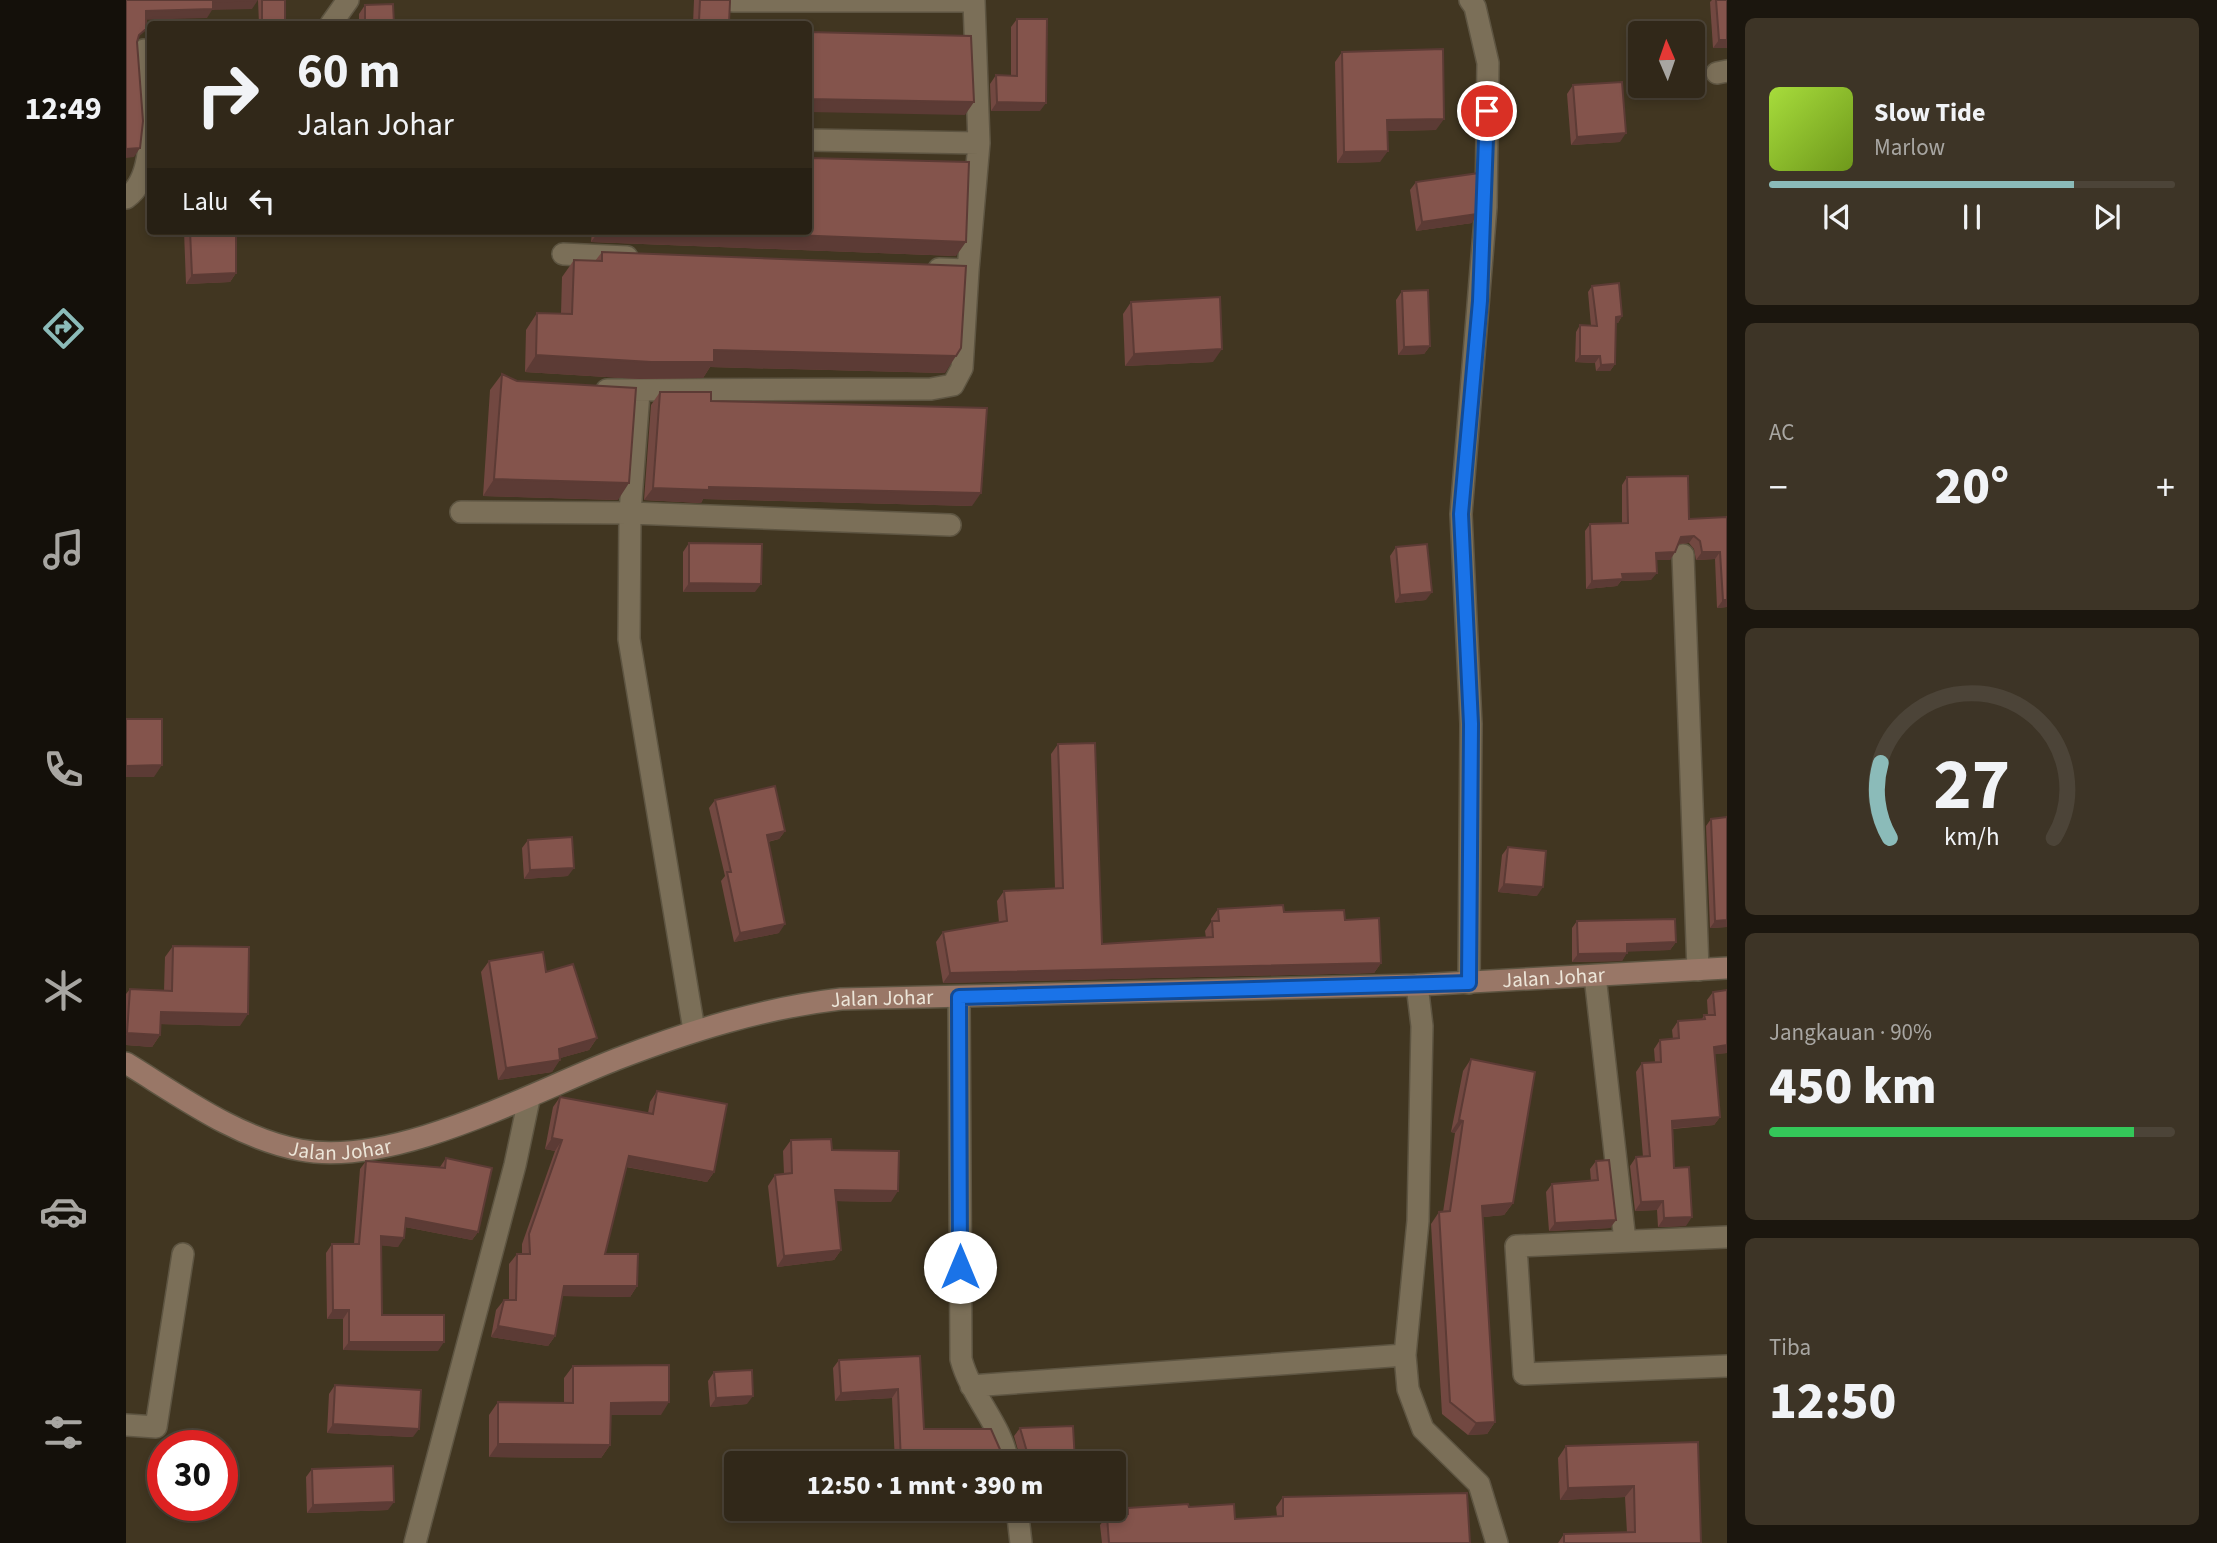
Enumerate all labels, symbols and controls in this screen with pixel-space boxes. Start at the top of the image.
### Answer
north arrow [1628,21,1704,98]
map controls [1628,21,1705,98]
text: 60 m [297,37,401,107]
icon: right [182,49,273,140]
pin [1457,81,1517,141]
text: 12:49 [24,86,102,132]
icon: arrive [1468,92,1506,130]
text: Slow Tide [1874,94,1985,131]
text: Jalan Johar [297,102,454,148]
text: Marlow [1874,131,1945,164]
icon: left [243,182,281,220]
text: Lalu [182,183,229,220]
icon: previous [1818,198,1856,236]
icon: pause [1953,198,1991,236]
icon: next [2088,198,2126,236]
icon: directions [39,304,88,353]
text: AC [1769,416,1794,449]
text: 20° [1935,450,2009,524]
text: − [1769,461,1788,515]
text: + [2156,461,2175,515]
icon: music [39,525,88,574]
text: 27 [1934,733,2010,837]
icon: phone [39,745,88,794]
text: km/h [1944,818,2000,854]
street label: Jalan Johar [1501,960,1606,995]
icon: climate [39,966,88,1015]
street label: Jalan Johar [829,982,934,1015]
text: Jangkauan · 90% [1769,1016,1932,1049]
text: 450 km [1769,1050,1937,1124]
street label: Jalan Johar [286,1130,395,1168]
icon: car [39,1187,88,1236]
position arrow [923,1230,997,1304]
text: Tiba [1769,1331,1811,1364]
text: 12:50 [1769,1365,1896,1439]
icon: filters [39,1408,88,1457]
speed limit sign: 30 [147,1430,238,1521]
text: 12:50 · 1 mnt · 390 m [807,1467,1043,1504]

